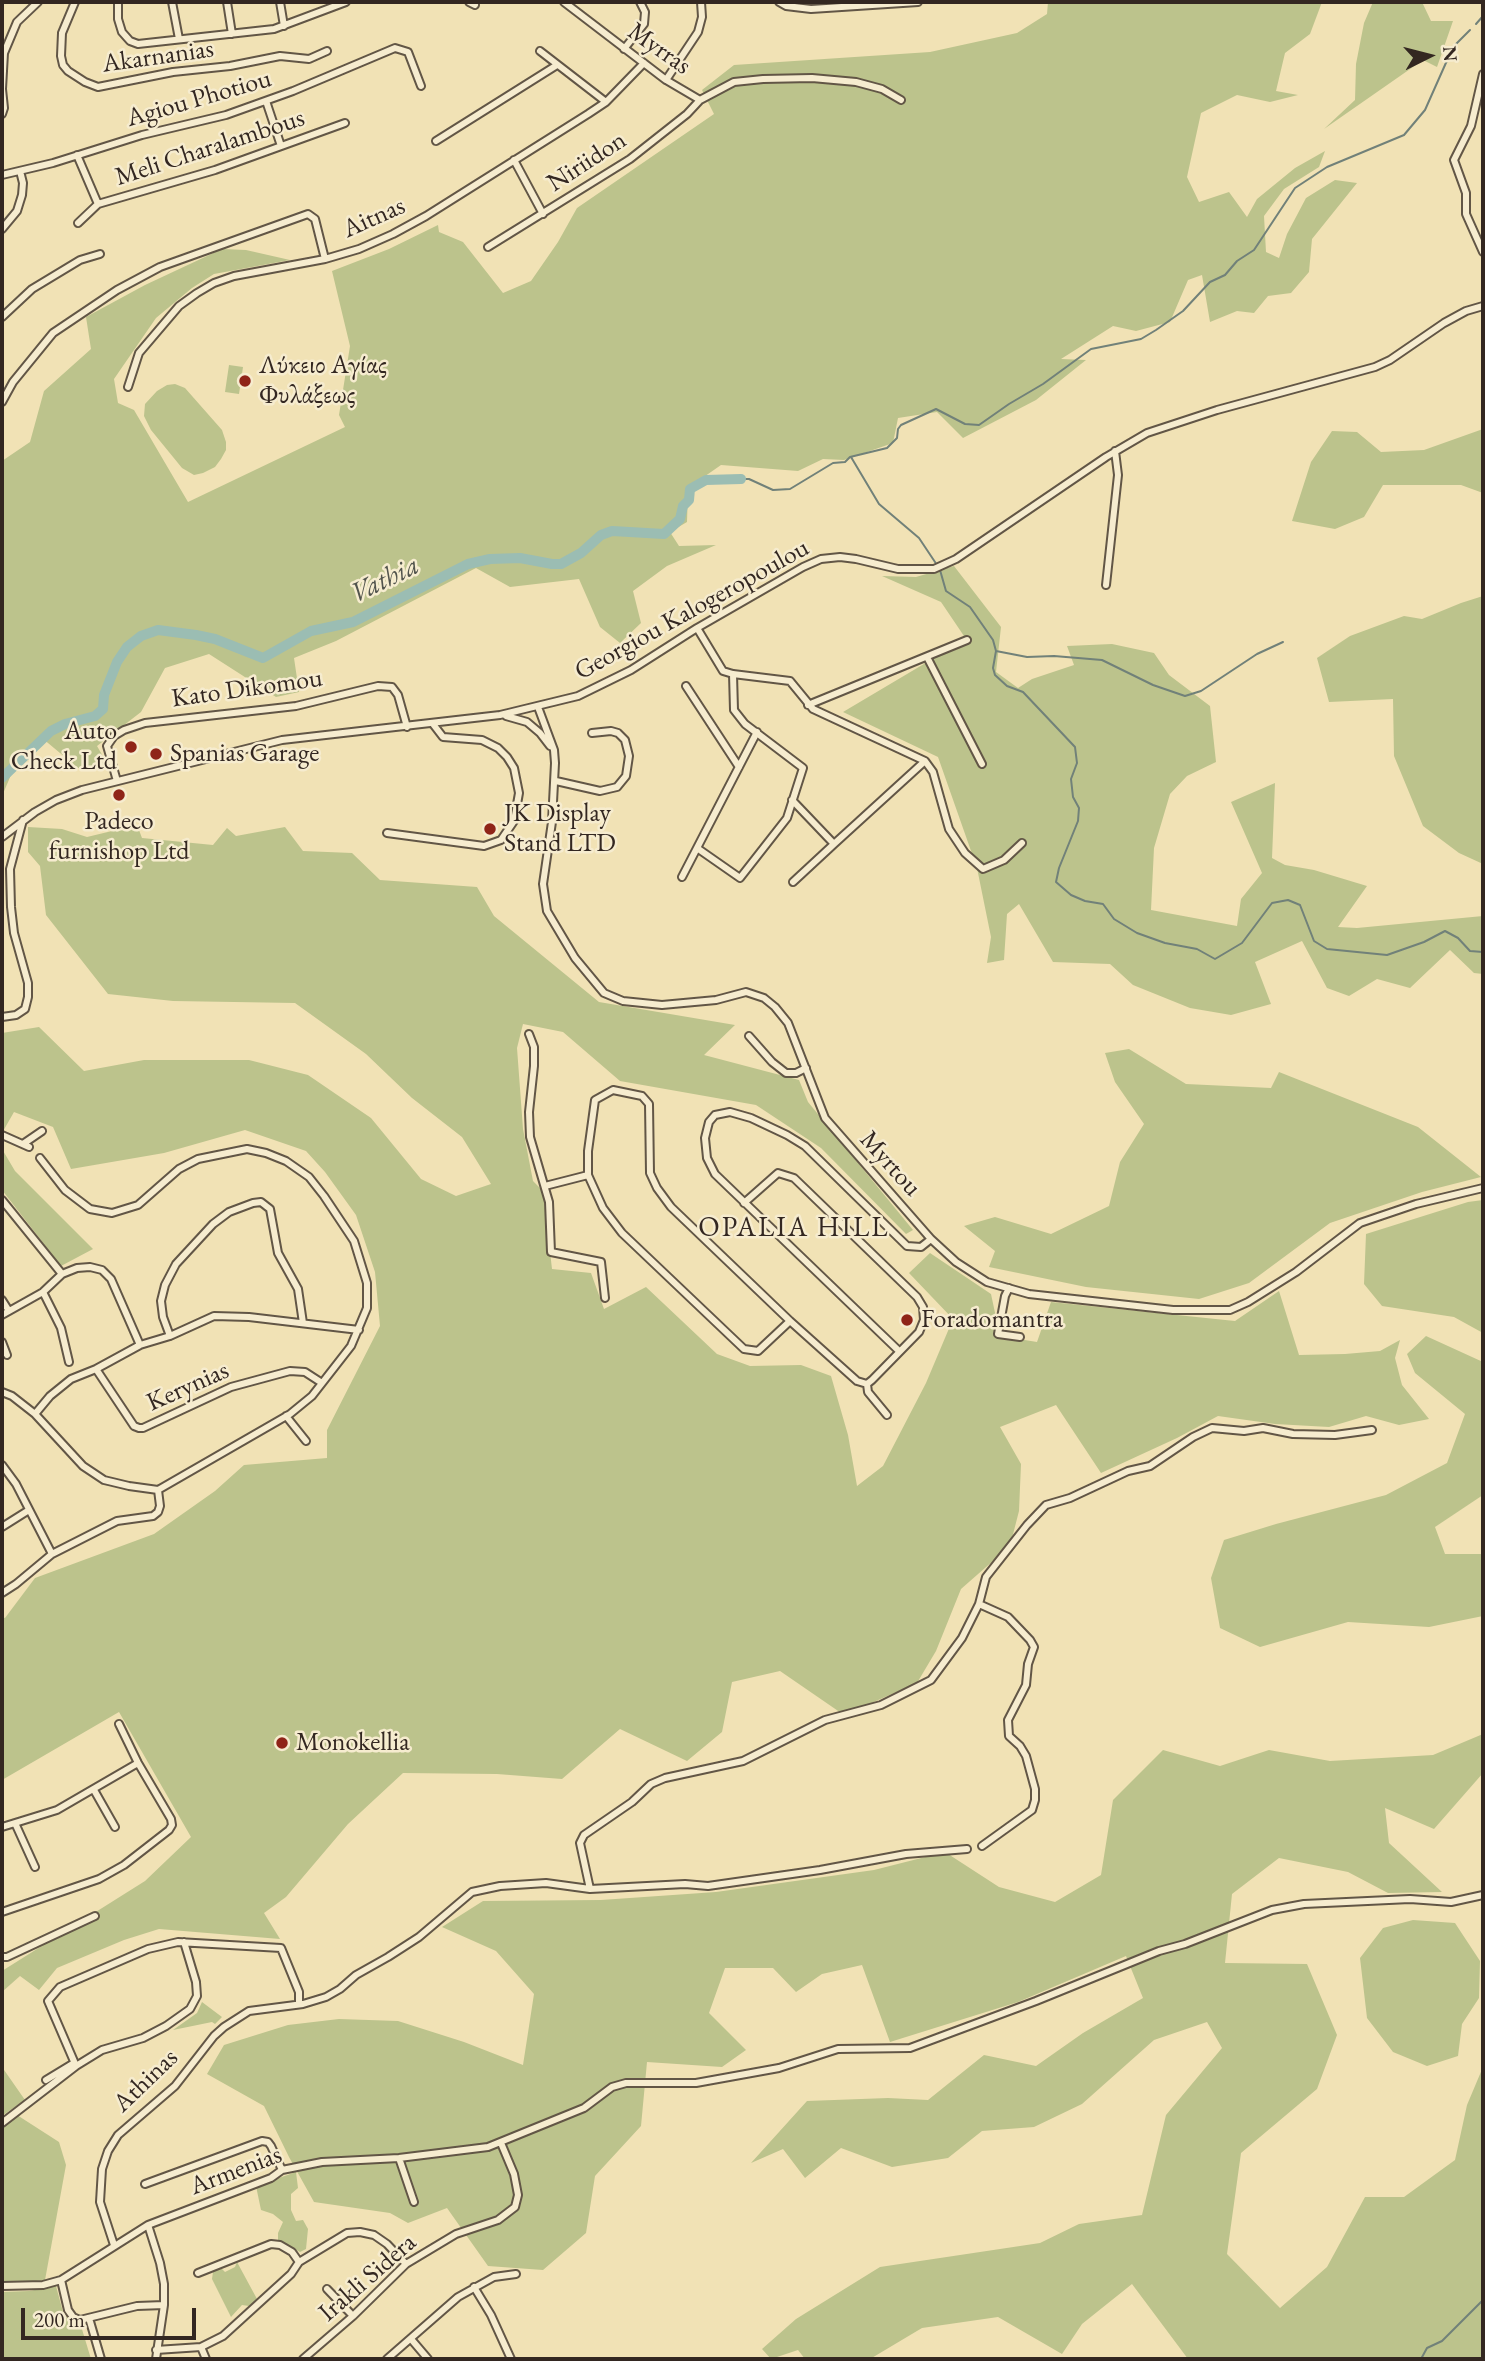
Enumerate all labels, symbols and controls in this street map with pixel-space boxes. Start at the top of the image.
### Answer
street label: Myrras [621,16,697,82]
north arrow [1394,21,1464,91]
street label: Akarnanias [100,34,216,80]
text: N [1437,45,1464,63]
street label: Agiou Photiou [123,63,275,135]
street label: Meli Charalambous [111,103,309,193]
street label: Niriidon [542,125,632,199]
street label: Aitnas [338,191,410,245]
place label: Λύκειο Αγίας Φυλάξεως [259,350,387,412]
marker: Λύκειο Αγίας Φυλάξεως [237,373,253,389]
street label: Georgiou Kalogeropoulou [569,533,815,687]
water label: Vathia [345,549,425,611]
street label: Kato Dikomou [169,663,325,715]
place label: Auto Check Ltd [11,716,117,778]
place label: Spanias Garage [170,738,319,770]
marker: Auto Check Ltd [123,739,139,755]
marker: Spanias Garage [148,746,164,762]
marker: Padeco furnishop Ltd [111,787,127,803]
place label: JK Display Stand LTD [504,798,616,860]
place label: Padeco furnishop Ltd [49,806,189,868]
marker: JK Display Stand LTD [482,821,498,837]
street label: Myrtou [853,1125,927,1203]
district label: OPALIA HILL [700,1211,888,1245]
place label: Foradomantra [921,1304,1063,1336]
marker: Foradomantra [899,1312,915,1328]
street label: Kerynias [142,1355,234,1419]
place label: Monokellia [296,1727,410,1759]
marker: Monokellia [274,1735,290,1751]
street label: Athinas [107,2043,185,2119]
street label: Armenias [186,2139,286,2203]
street label: Irakli Sidera [313,2227,423,2329]
scale bar [24,2294,200,2338]
text: 200 m [34,2306,85,2333]

